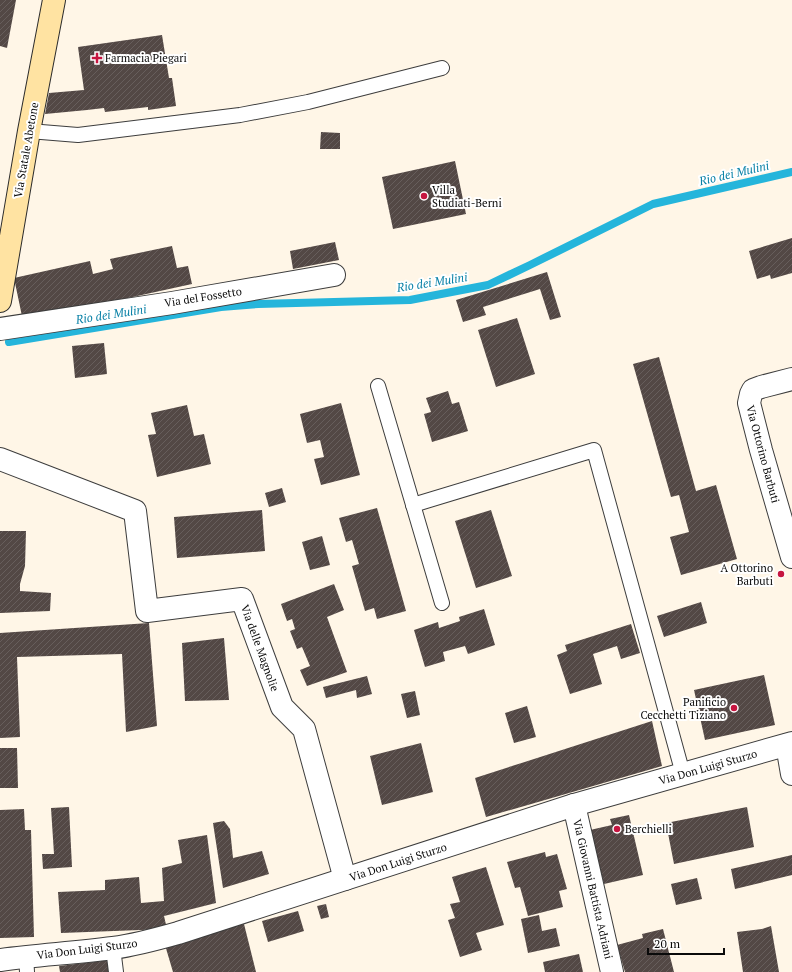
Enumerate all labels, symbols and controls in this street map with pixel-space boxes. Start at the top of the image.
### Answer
place label: Farmacia Piegari [105,51,187,65]
marker: Farmacia Piegari [92,53,102,63]
street label: Via Statale Abetone [11,101,41,199]
water label: Rio dei Mulini [697,158,771,189]
place label: Villa Studiati-Berni [432,183,502,210]
marker: Villa Studiati-Berni [419,191,429,201]
water label: Rio dei Mulini [395,269,469,295]
street label: Via del Fossetto [163,284,243,310]
water label: Rio dei Mulini [74,301,148,327]
street label: Via Ottorino Barbuti [743,404,783,504]
place label: A Ottorino Barbuti [720,561,773,588]
marker: A Ottorino Barbuti [776,569,786,579]
street label: Via delle Magnolie [238,603,282,694]
place label: Panificio Cecchetti Tiziano [640,695,726,722]
marker: Panificio Cecchetti Tiziano [729,703,739,713]
street label: Via Don Luigi Sturzo [657,746,759,788]
street label: Via Giovanni Battista Adriani [570,818,616,960]
place label: Berchielli [625,822,672,836]
marker: Berchielli [612,824,622,834]
street label: Via Don Luigi Sturzo [348,840,448,884]
scale bar [648,930,724,956]
street label: Via Don Luigi Sturzo [36,936,138,962]
text: 20 m [654,936,681,951]

